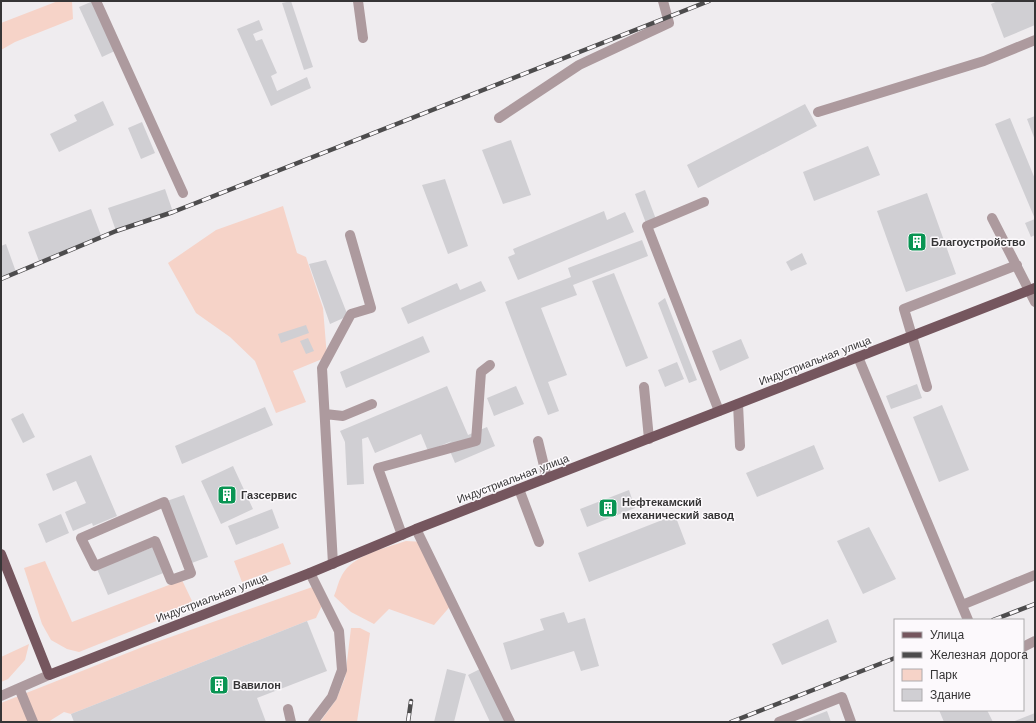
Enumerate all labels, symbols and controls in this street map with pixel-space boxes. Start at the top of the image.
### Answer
building icon: Благоустройство [906,231,928,253]
place label: Благоустройство [931,236,1026,249]
street label: Индустриальная улица [757,333,874,388]
street label: Индустриальная улица [455,451,572,506]
building icon: Газсервис [216,484,238,506]
place label: Газсервис [241,489,297,502]
place label: Нефтекамский механический завод [622,496,734,522]
building icon: Нефтекамский механический завод [597,497,619,519]
street label: Индустриальная улица [154,570,271,625]
legend [894,619,1024,711]
text: Улица [930,628,964,642]
text: Железная дорога [930,648,1028,662]
text: Парк [930,668,958,682]
building icon: Вавилон [208,674,230,696]
place label: Вавилон [233,679,281,692]
text: Здание [930,688,971,702]

